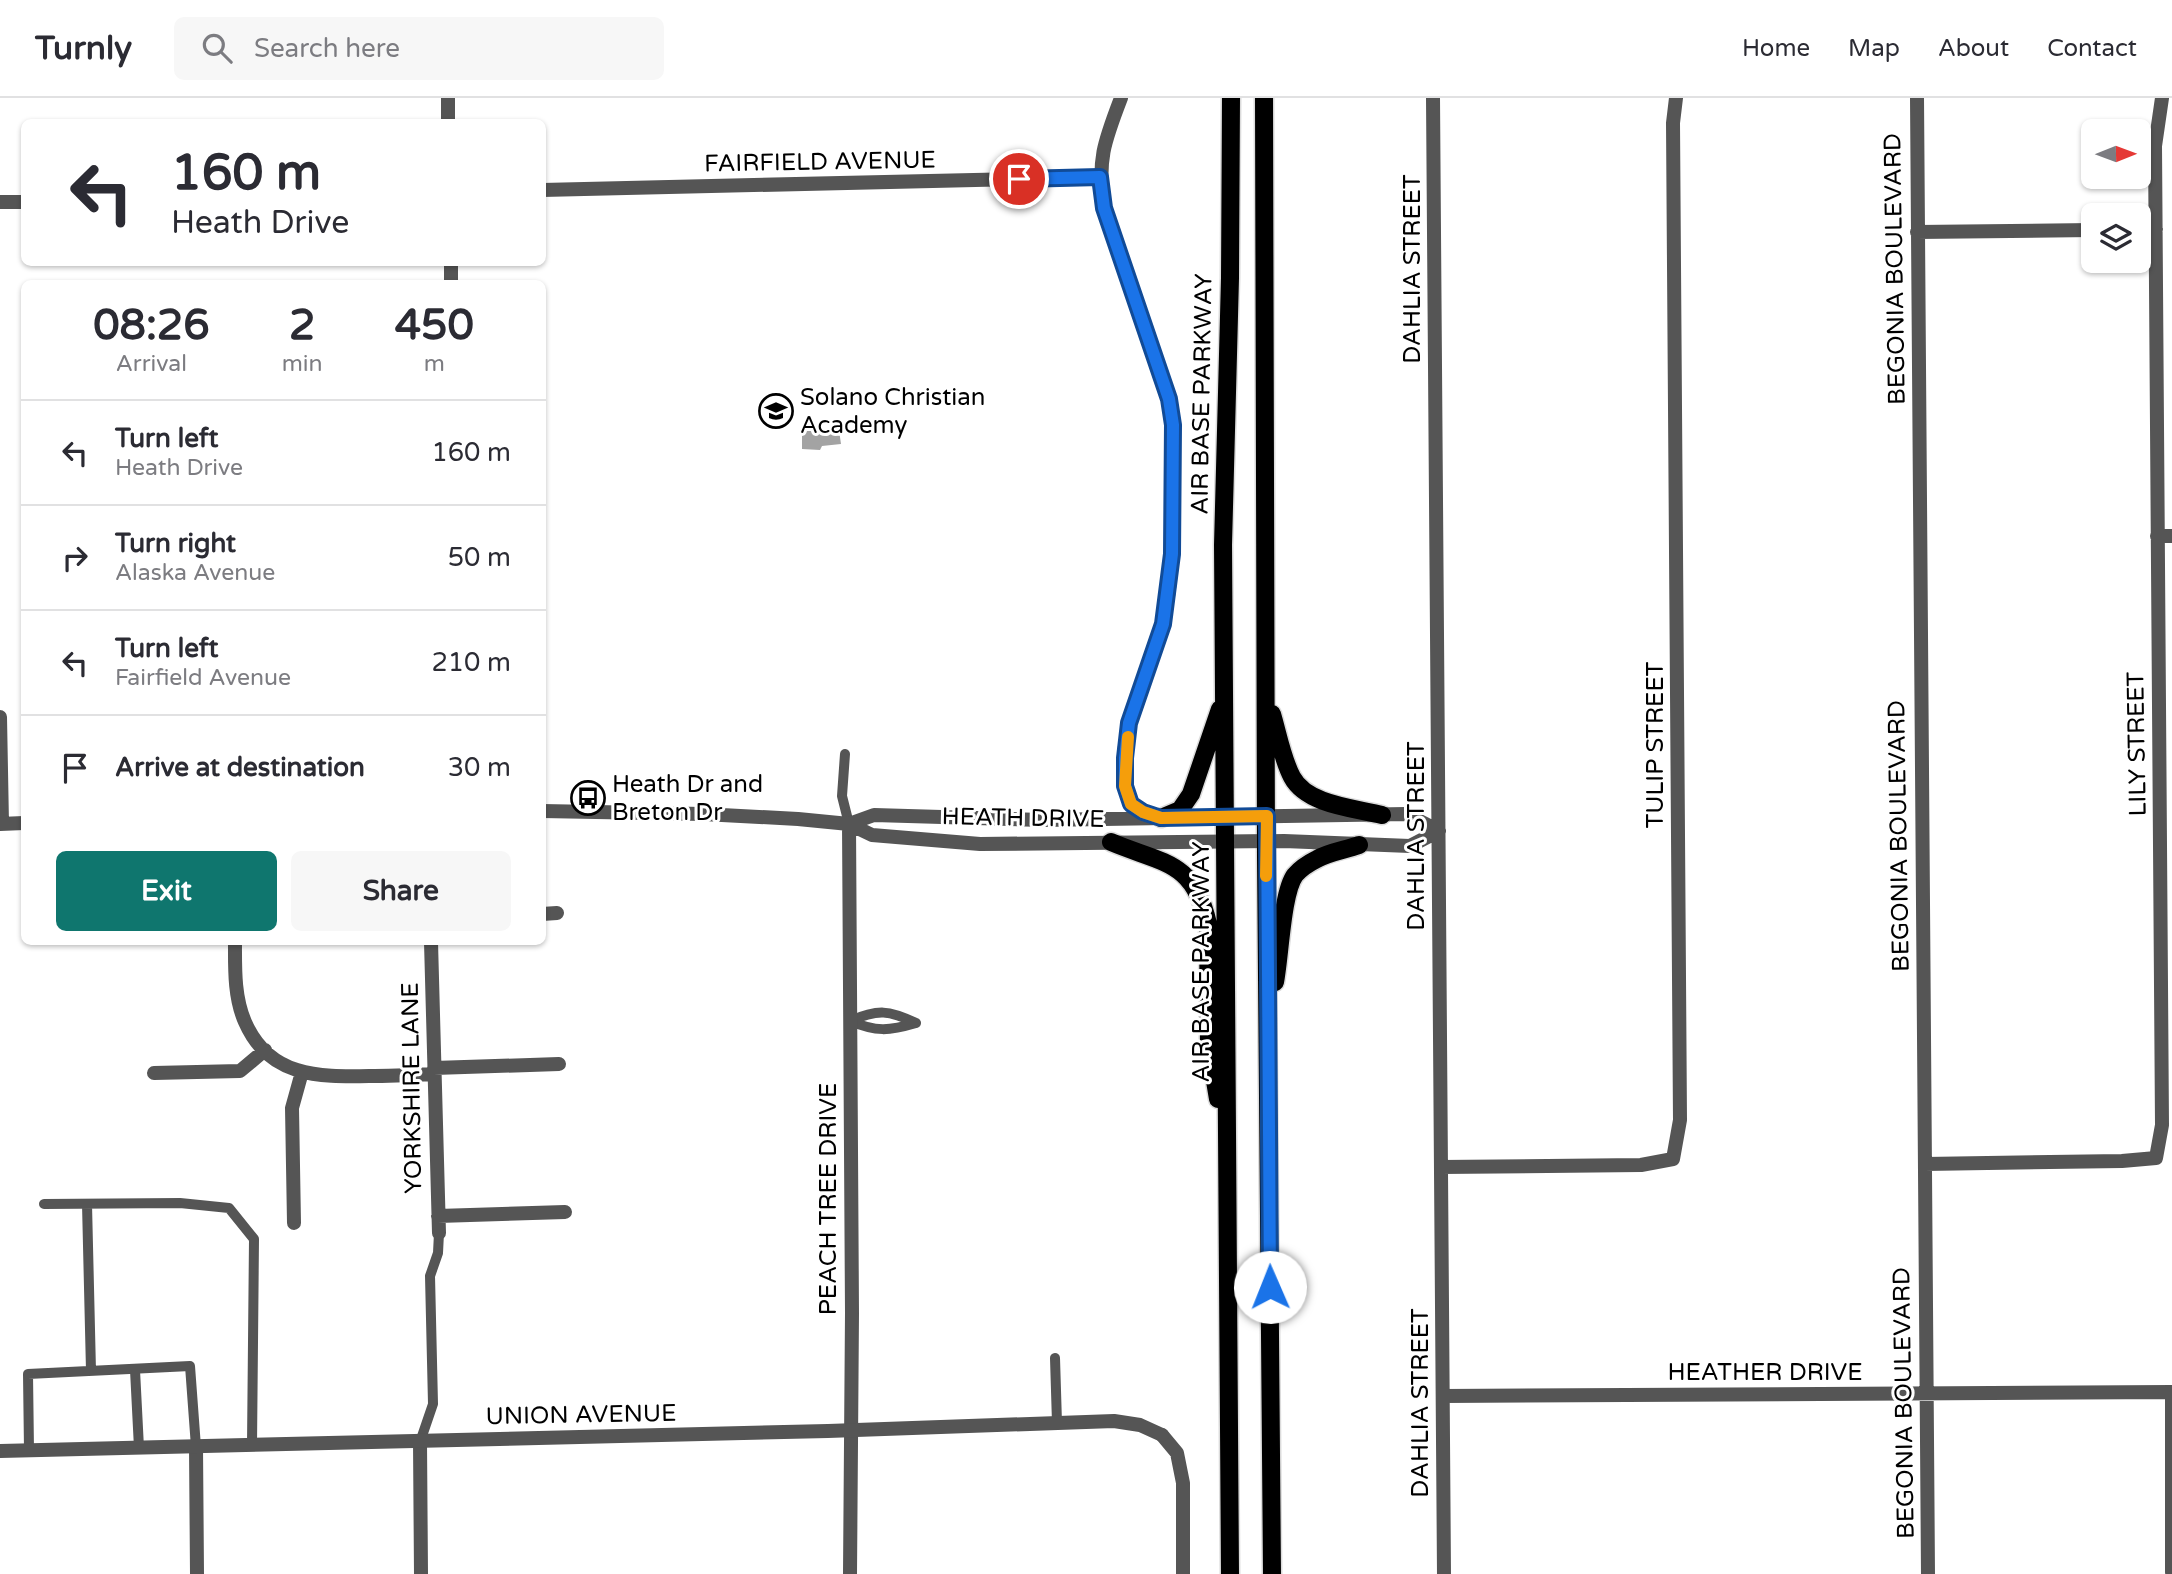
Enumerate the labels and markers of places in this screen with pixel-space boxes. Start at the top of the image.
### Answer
pin [989,149,1049,209]
place label: Solano Christian Academy [800,383,985,440]
school or university icon: Solano Christian Academy [757,392,795,430]
place label: Heath Dr and Breton Dr [612,770,763,827]
bus stop icon: Heath Dr and Breton Dr [569,779,607,817]

